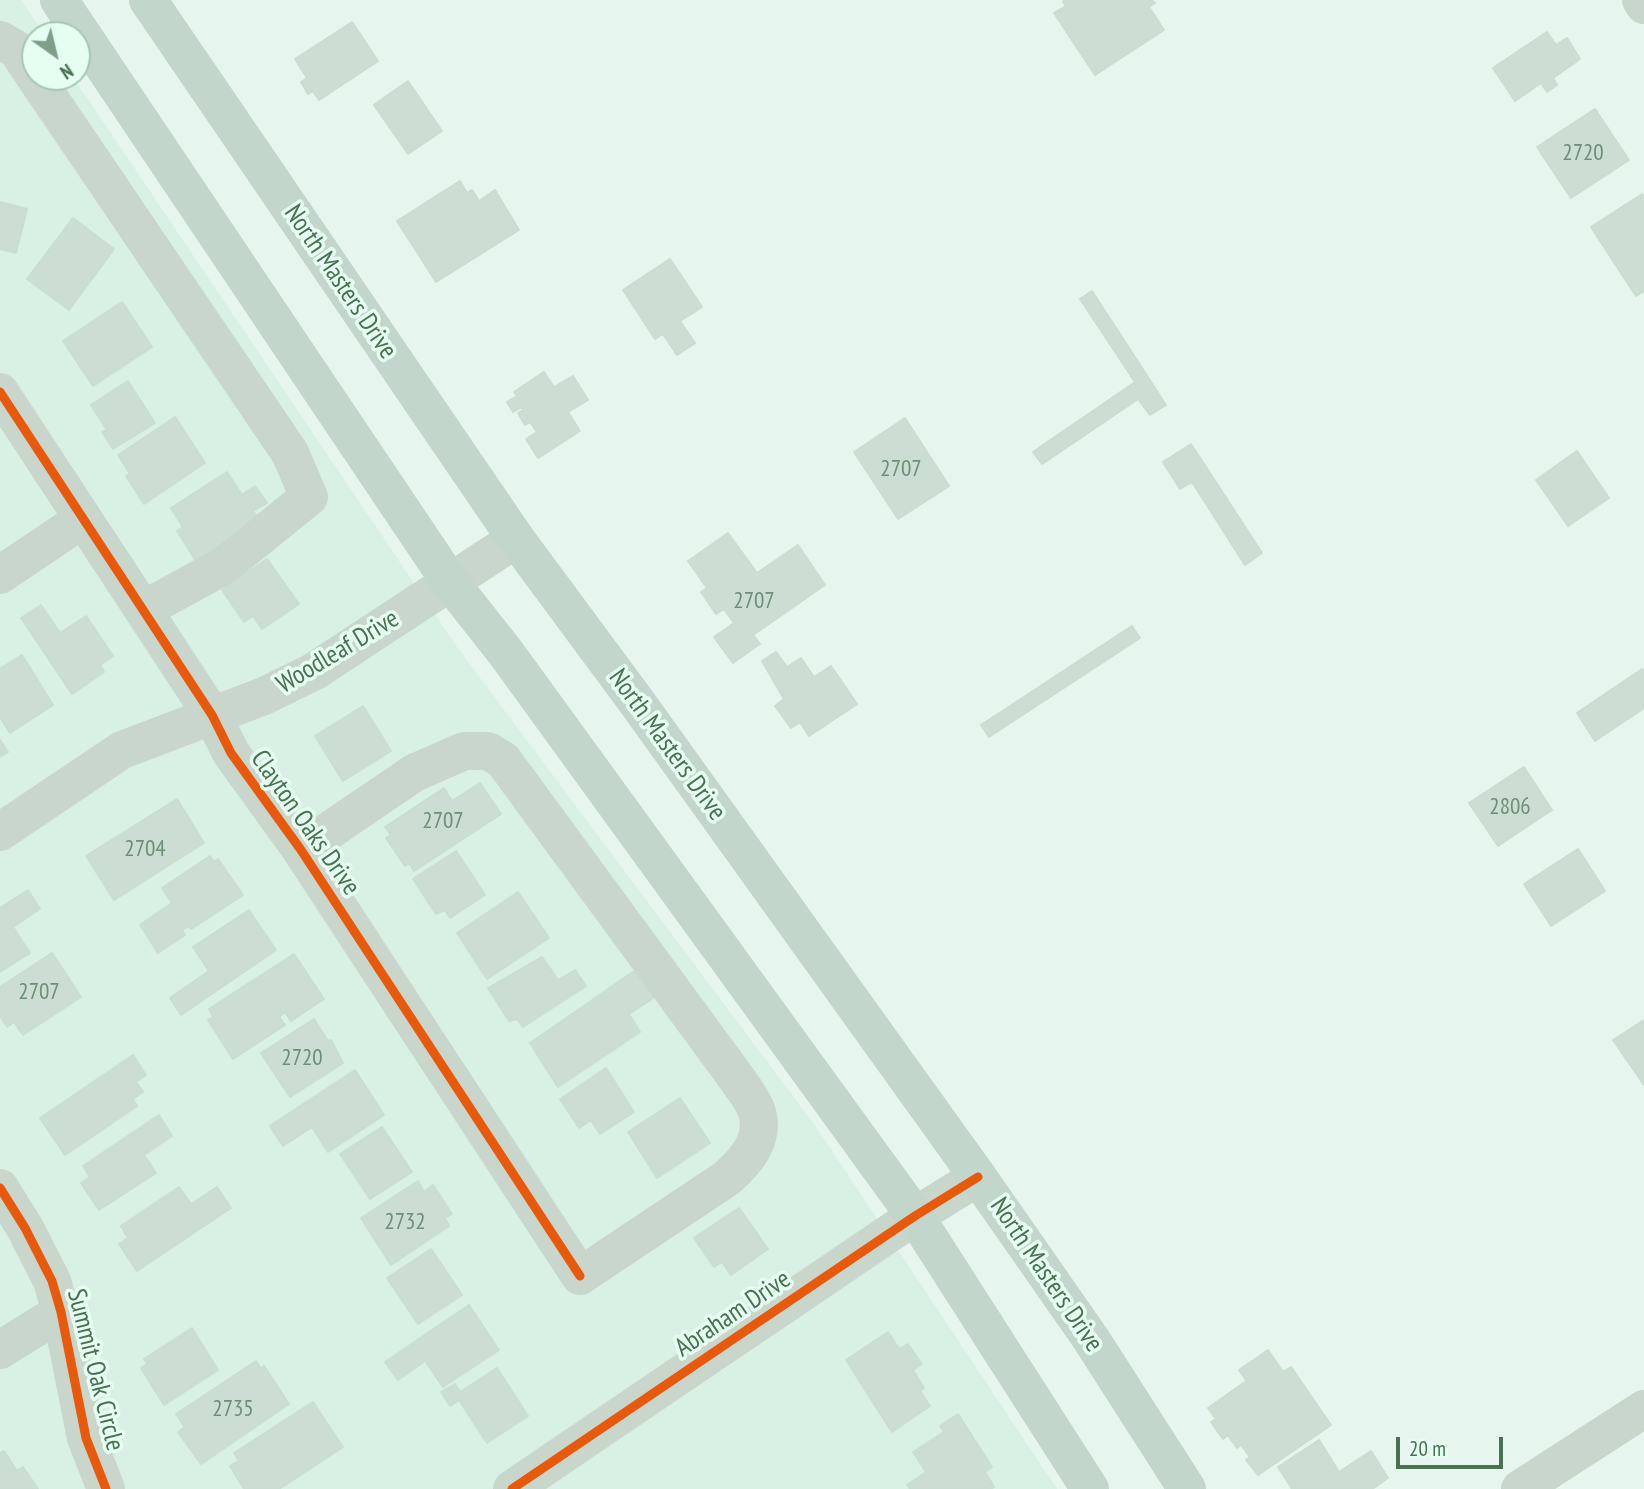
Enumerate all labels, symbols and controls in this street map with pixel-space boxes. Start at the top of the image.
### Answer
north arrow [21,21,91,91]
text: N [56,59,78,85]
house number: 2720 [1562,139,1604,167]
street label: North Masters Drive [277,199,403,365]
house number: 2707 [880,455,922,483]
house number: 2707 [733,587,775,615]
street label: Woodleaf Drive [271,603,405,701]
street label: North Masters Drive [602,663,732,827]
street label: Clayton Oaks Drive [244,745,366,901]
house number: 2806 [1489,793,1531,821]
house number: 2707 [422,807,464,835]
house number: 2704 [124,835,166,863]
house number: 2707 [18,978,60,1006]
house number: 2720 [281,1044,323,1072]
street label: North Masters Drive [983,1192,1109,1358]
house number: 2732 [384,1208,426,1236]
street label: Abraham Drive [669,1264,797,1364]
street label: Summit Oak Circle [60,1286,130,1454]
house number: 2735 [212,1395,254,1423]
scale bar [1399,1422,1506,1466]
text: 20 m [1409,1435,1446,1462]

